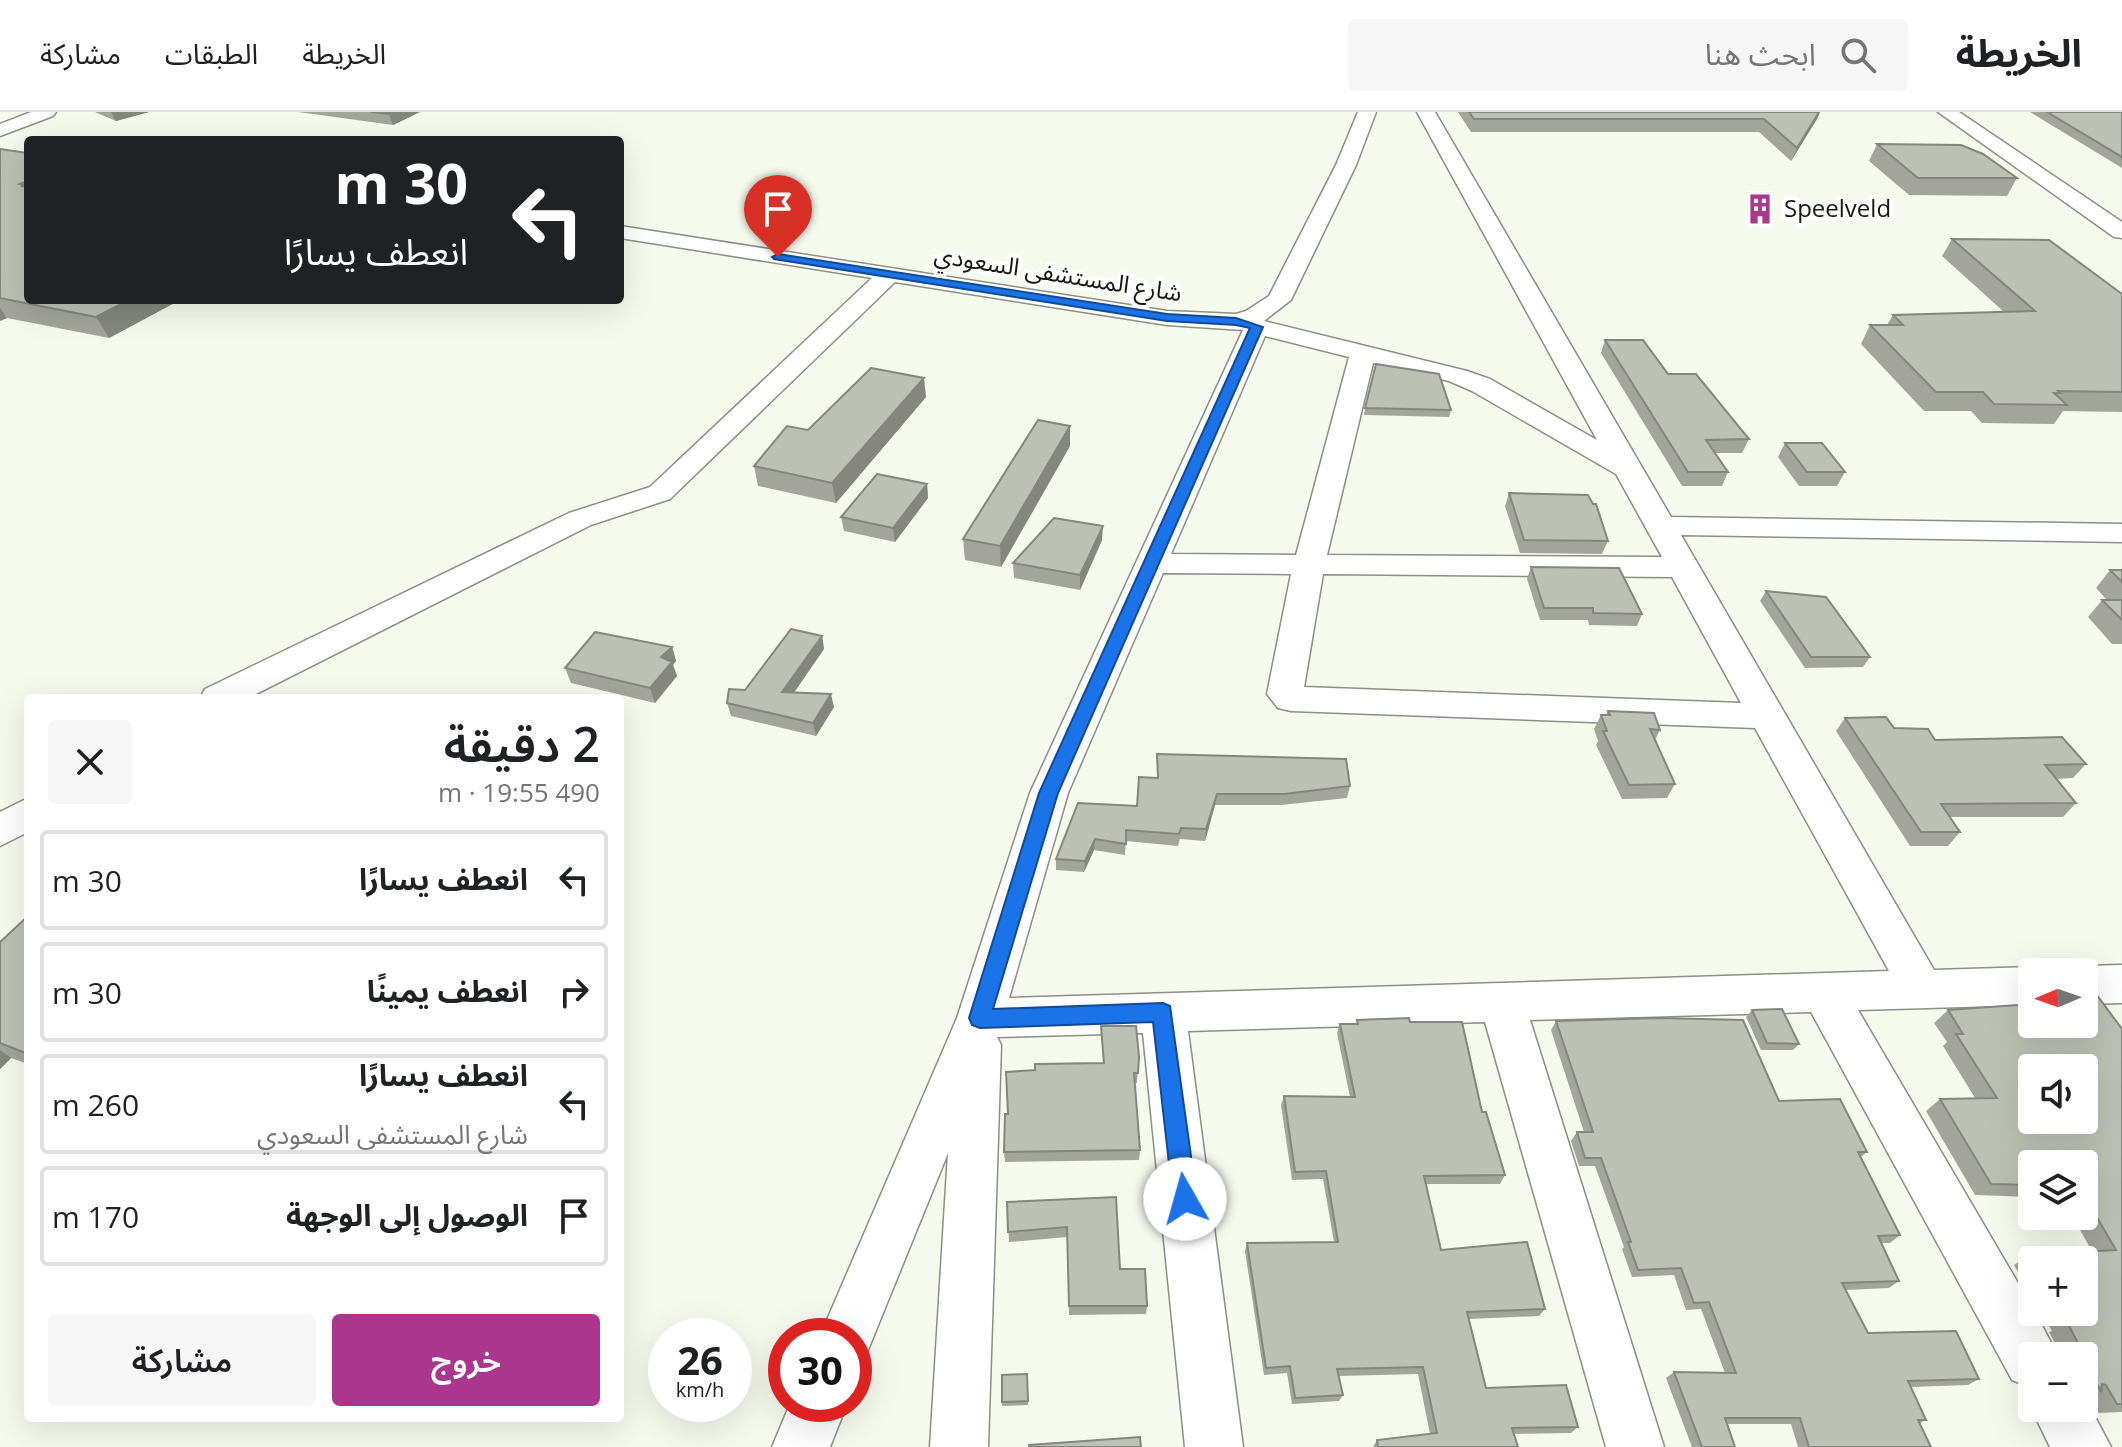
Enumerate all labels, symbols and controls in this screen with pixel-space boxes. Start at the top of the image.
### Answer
search box [1348,19,1908,91]
text: الخريطة [1956,26,2082,78]
text: ابحث هنا [1705,33,1816,74]
icon: search [1836,33,1880,77]
text: مشاركة [40,34,121,72]
text: الطبقات [165,34,258,72]
text: الخريطة [302,34,386,72]
text: 30 m [334,144,468,220]
icon: left [496,168,600,272]
pin [744,175,812,257]
icon: arrive [756,187,800,231]
place label: Speelveld [1784,191,1891,224]
building icon: Speelveld [1743,192,1777,226]
text: انعطف يسارًا [284,227,468,276]
street label: شارع المستشفى السعودي [932,237,1184,312]
text: 2 دقيقة [444,711,600,776]
button: close [48,720,132,804]
text: 490 m · 19:55 [438,774,600,810]
text: انعطف يسارًا [359,858,528,899]
icon: left [552,858,596,902]
text: 30 m [52,860,122,901]
north arrow [2018,958,2098,1038]
map controls [2018,958,2098,1422]
text: انعطف يمينًا [367,970,528,1011]
icon: right [552,970,596,1014]
text: 30 m [52,972,122,1013]
text: انعطف يسارًا [359,1054,528,1095]
button: sound [2018,1054,2098,1134]
icon: left [552,1082,596,1126]
text: 260 m [52,1084,139,1125]
text: شارع المستشفى السعودي [257,1116,528,1152]
button: layers [2018,1150,2098,1230]
position arrow [1143,1157,1227,1241]
text: الوصول إلى الوجهة [286,1194,528,1235]
icon: arrive [552,1194,596,1238]
text: 170 m [52,1196,139,1237]
button: + [2018,1246,2098,1326]
button: مشاركة [48,1314,316,1406]
button: خروج [332,1314,600,1406]
speed limit sign: 30 [768,1318,872,1422]
text: 26 [677,1332,723,1387]
button: − [2018,1342,2098,1422]
text: km/h [676,1376,724,1403]

